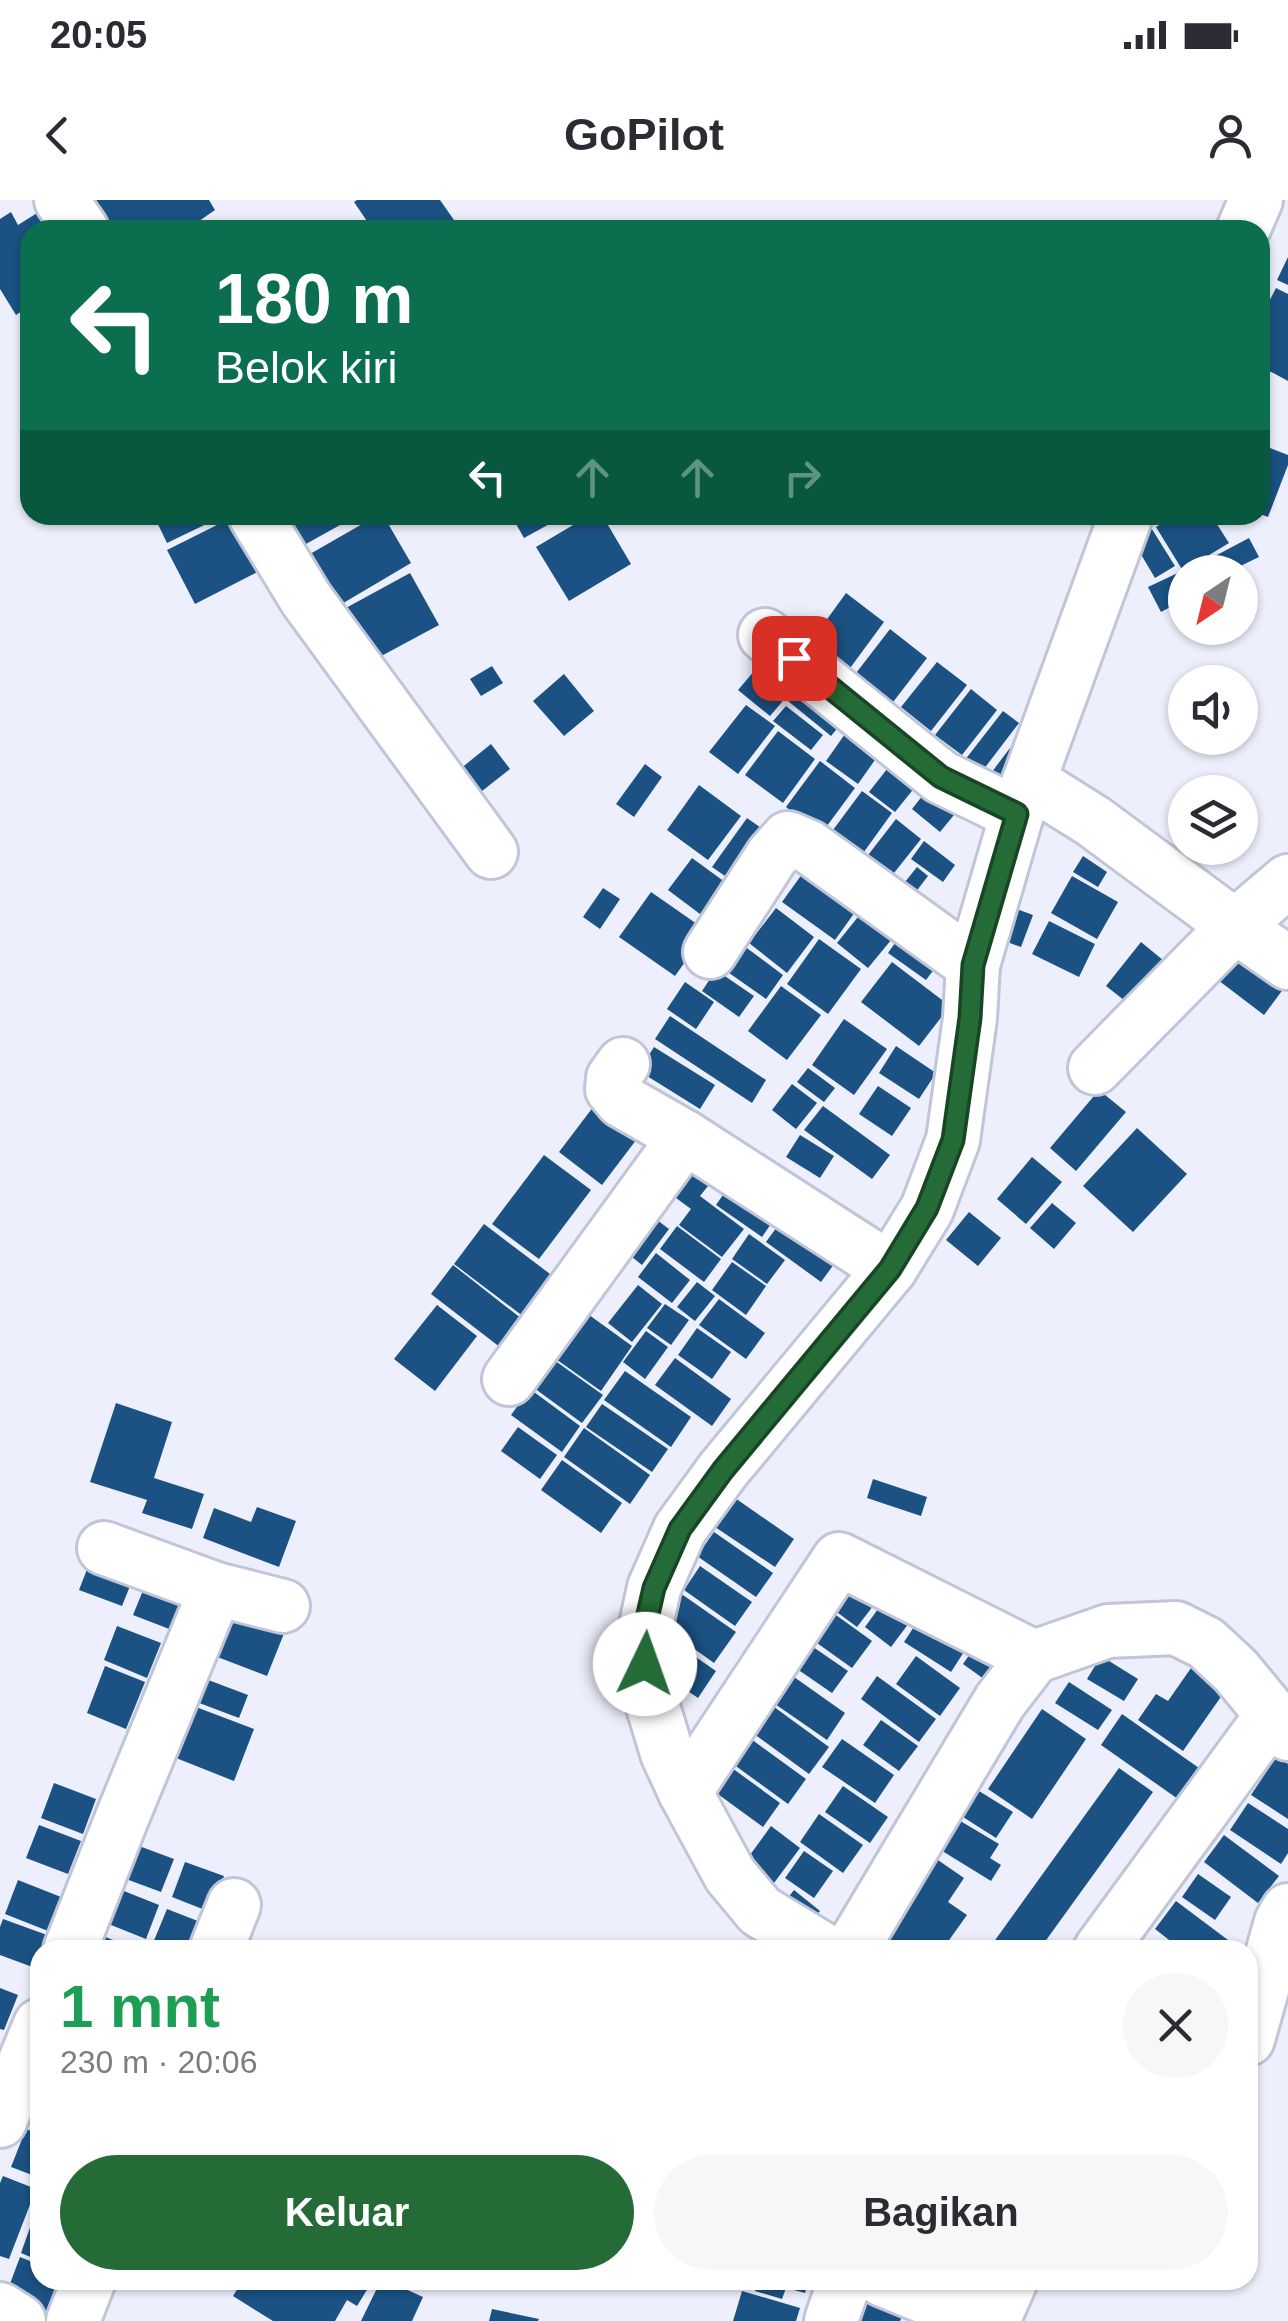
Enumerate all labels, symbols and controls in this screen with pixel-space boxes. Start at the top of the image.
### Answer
text: 20:05 [50,14,147,56]
icon: back [30,108,85,163]
icon: person [1203,108,1258,163]
text: GoPilot [564,109,724,160]
icon: left [50,260,180,390]
text: 180 m [215,260,413,338]
text: Belok kiri [215,342,398,393]
icon: left [460,450,515,505]
icon: ahead [565,450,620,505]
icon: ahead [670,450,725,505]
icon: right [775,450,830,505]
north arrow [1168,555,1258,645]
map controls [1168,555,1258,865]
pin [752,616,837,701]
icon: arrive [767,631,822,686]
button: sound [1168,665,1258,755]
button: layers [1168,775,1258,865]
position arrow [593,1612,697,1716]
text: 1 mnt [60,1973,220,2040]
button: close [1123,1973,1228,2078]
text: 230 m · 20:06 [60,2044,257,2080]
button: Keluar [60,2155,634,2270]
button: Bagikan [654,2155,1228,2270]

